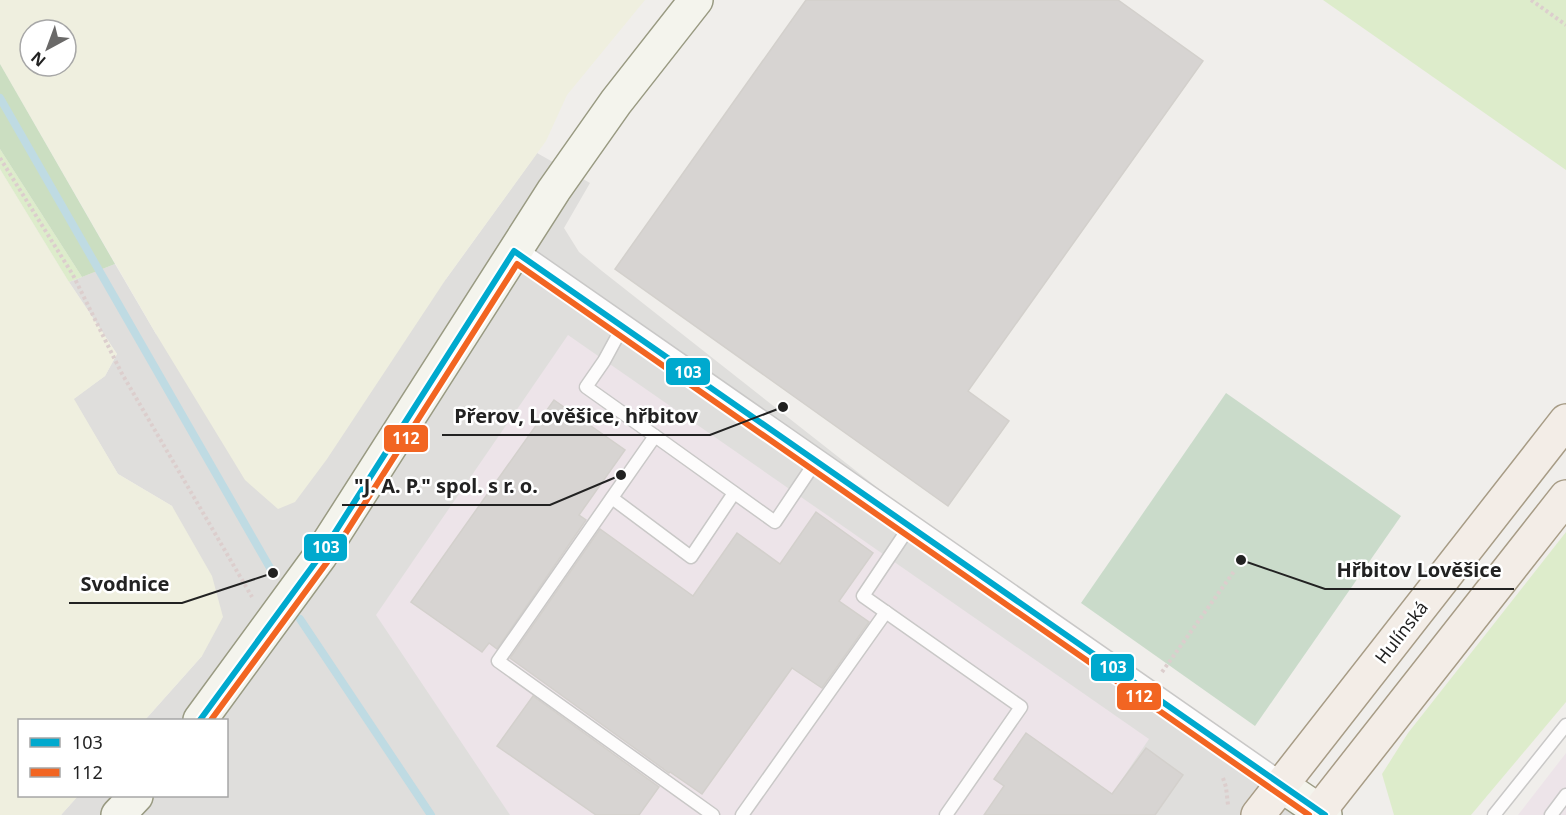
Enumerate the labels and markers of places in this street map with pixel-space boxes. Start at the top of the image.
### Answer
callout: Přerov, Lověšice, hřbitov [442,397,710,435]
callout: "J. A. P." spol. s r. o. [342,467,550,505]
callout: Hřbitov Lověšice [1325,551,1514,589]
callout: Svodnice [69,565,182,603]

